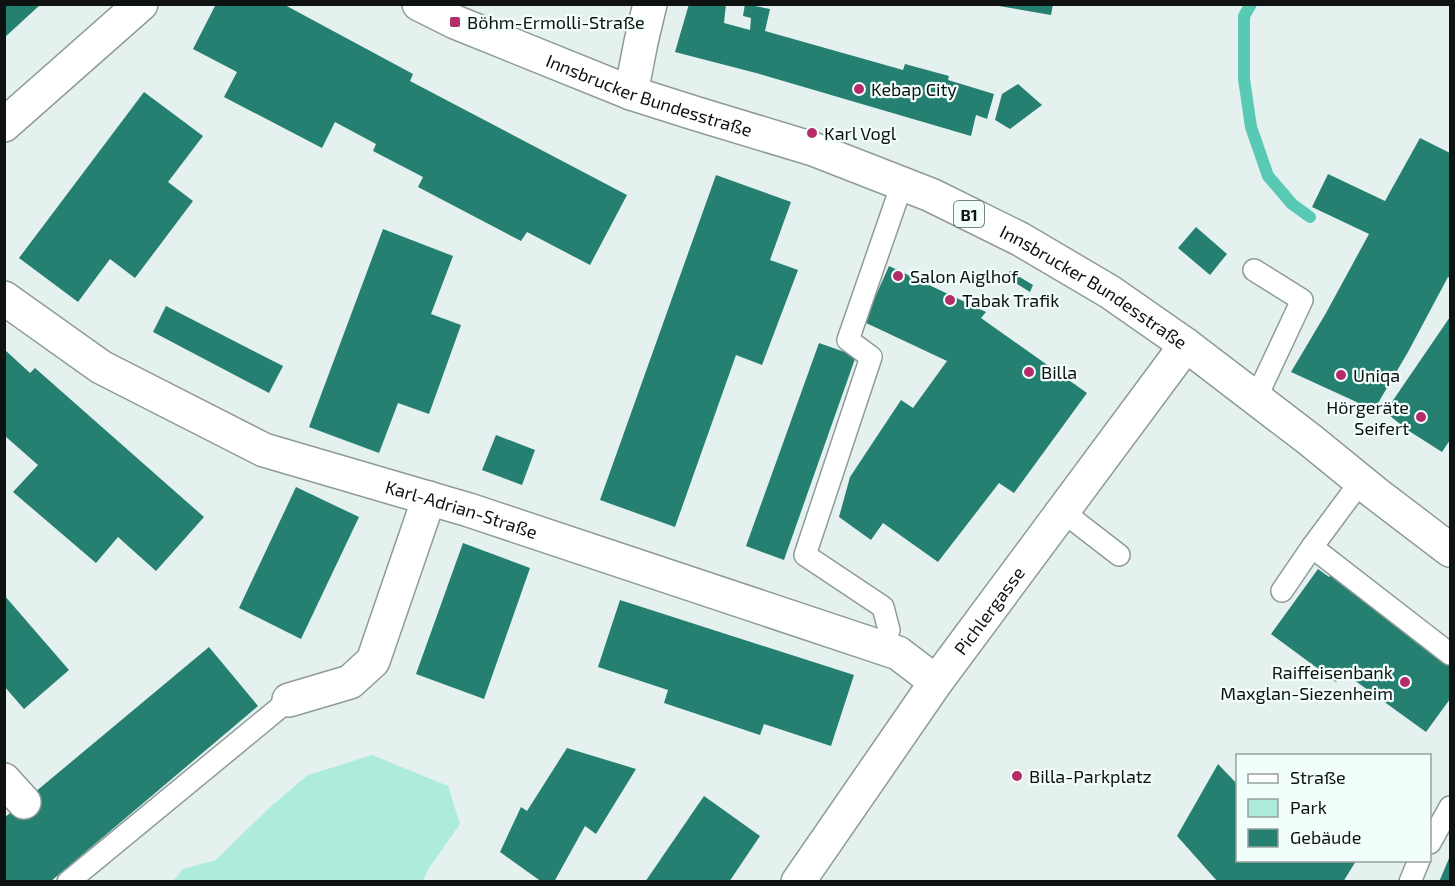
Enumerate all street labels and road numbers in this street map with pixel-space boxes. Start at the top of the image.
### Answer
street label: Innsbrucker Bundesstraße [543,49,755,141]
road number: B1 [954,201,984,227]
street label: Innsbrucker Bundesstraße [996,220,1191,353]
street label: Karl-Adrian-Straße [383,475,540,543]
street label: Pichlergasse [949,562,1029,659]

